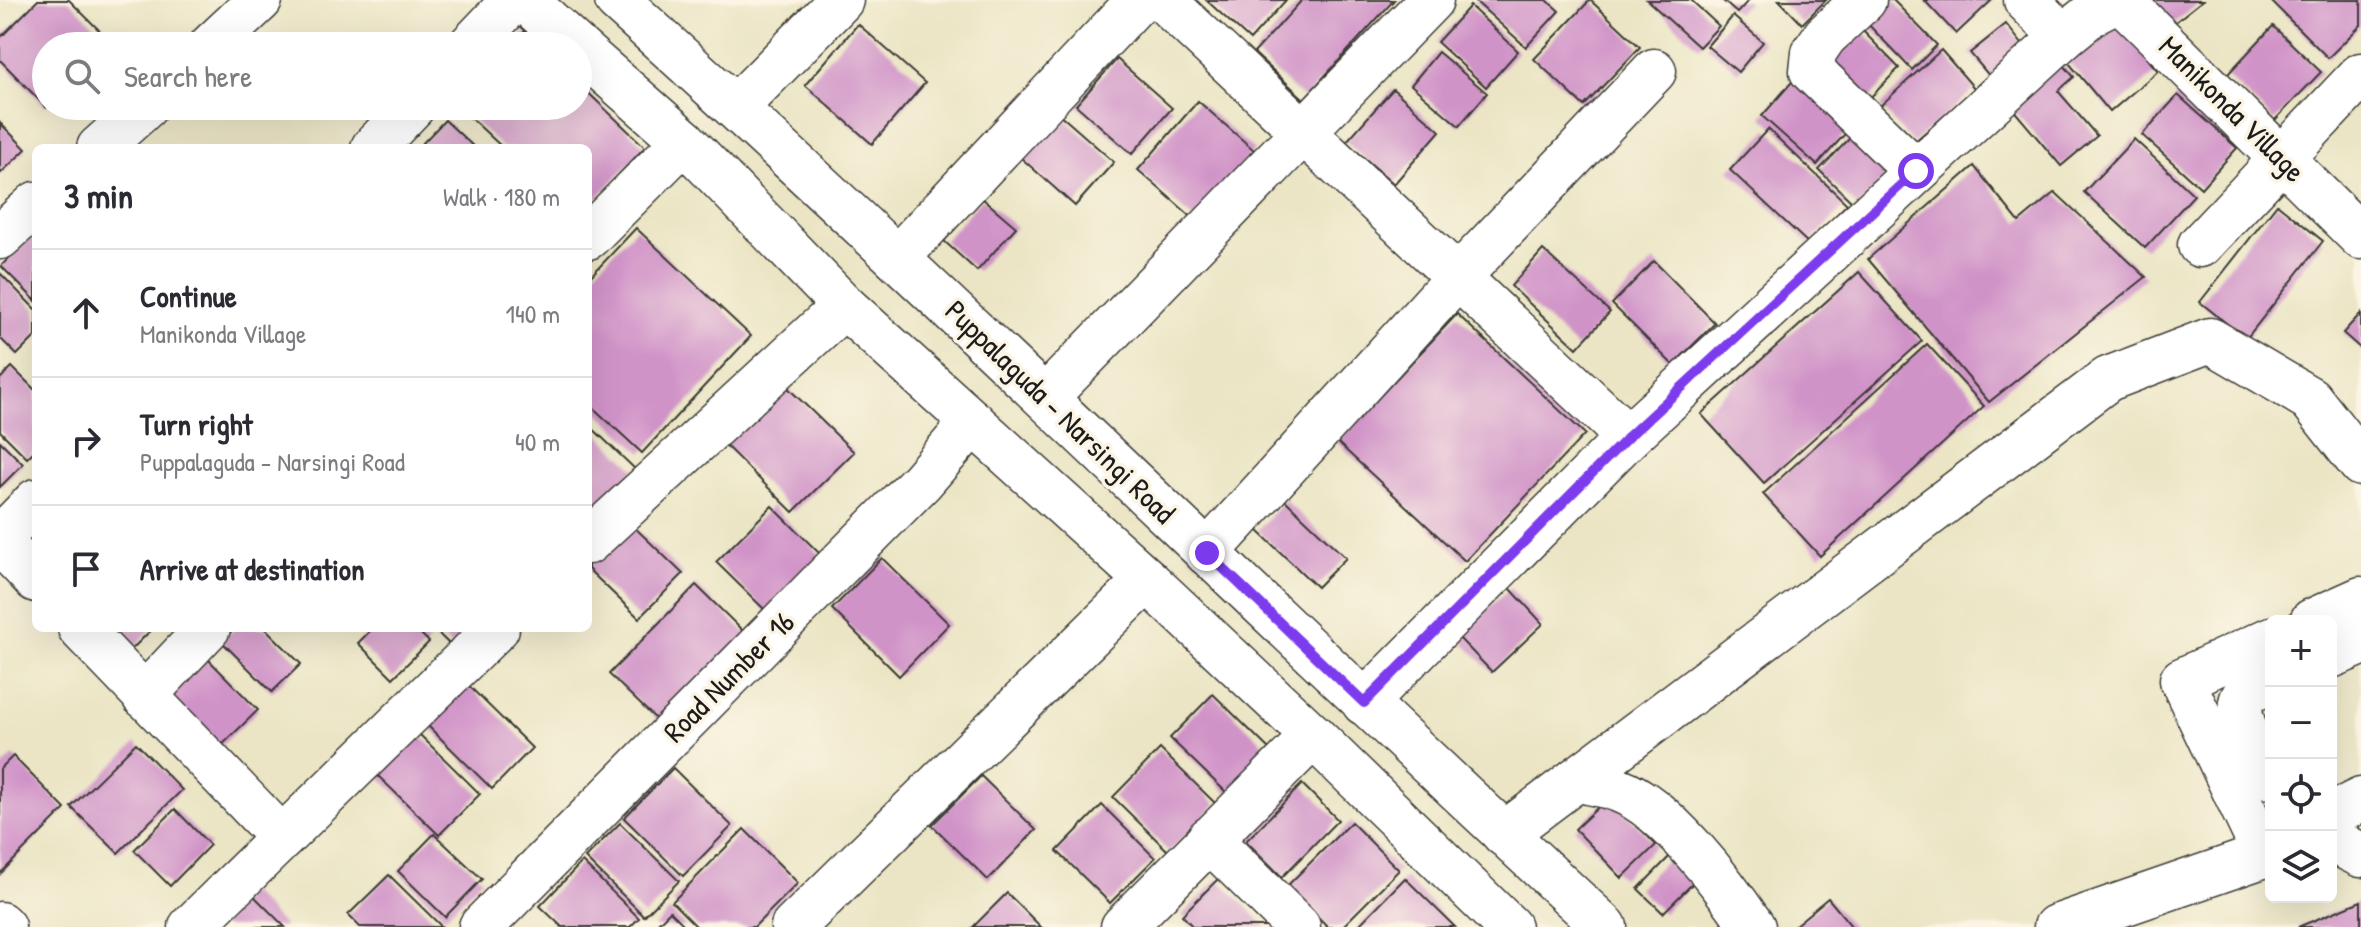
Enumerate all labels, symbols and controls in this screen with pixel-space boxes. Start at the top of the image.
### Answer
street label: Manikonda Village [2151,26,2315,190]
search box [32,32,592,120]
icon: search [60,54,104,98]
text: Search here [124,56,252,96]
route start [1898,153,1934,189]
text: 3 min [64,173,133,219]
text: Walk · 180 m [443,179,560,214]
text: Continue [140,276,237,316]
icon: ahead [64,291,108,335]
street label: Puppalaguda - Narsingi Road [937,291,1185,532]
text: 140 m [506,296,560,331]
text: Manikonda Village [140,316,306,351]
text: Turn right [140,404,253,444]
icon: right [64,419,108,463]
text: 40 m [515,424,560,459]
text: Puppalaguda - Narsingi Road [140,444,405,479]
route end [1189,535,1225,571]
icon: arrive [64,547,108,591]
text: Arrive at destination [140,549,365,589]
street label: Road Number 16 [654,602,803,751]
map controls [2265,615,2337,903]
button: + [2265,615,2337,687]
button: − [2265,687,2337,759]
button: locate [2265,759,2337,831]
button: layers [2265,831,2337,903]

